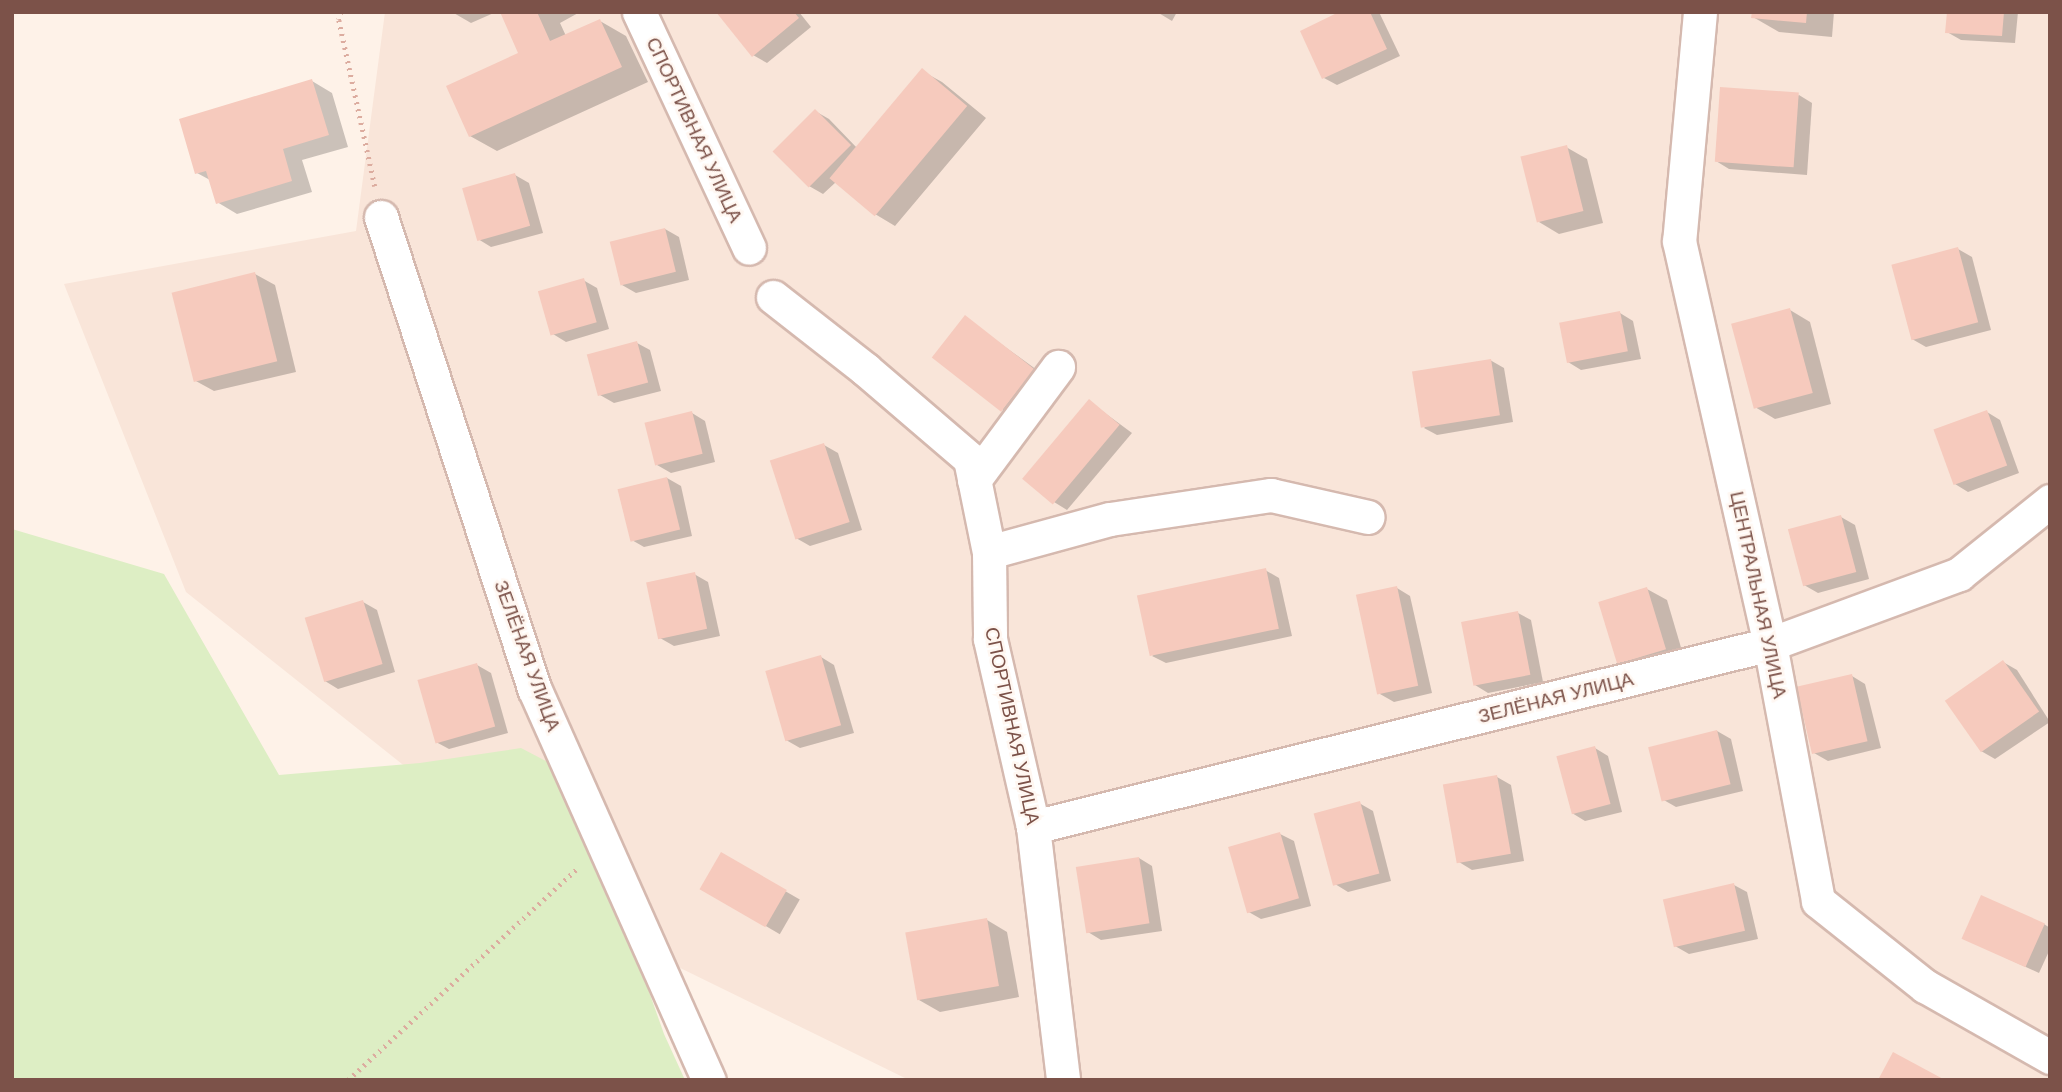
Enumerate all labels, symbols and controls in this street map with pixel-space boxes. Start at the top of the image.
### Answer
street label: СПОРТИВНАЯ УЛИЦА [641,34,747,226]
street label: ЦЕНТРАЛЬНАЯ УЛИЦА [1725,489,1791,701]
street label: ЗЕЛЁНАЯ УЛИЦА [489,577,565,735]
street label: СПОРТИВНАЯ УЛИЦА [980,625,1044,827]
street label: ЗЕЛЁНАЯ УЛИЦА [1476,668,1636,728]

